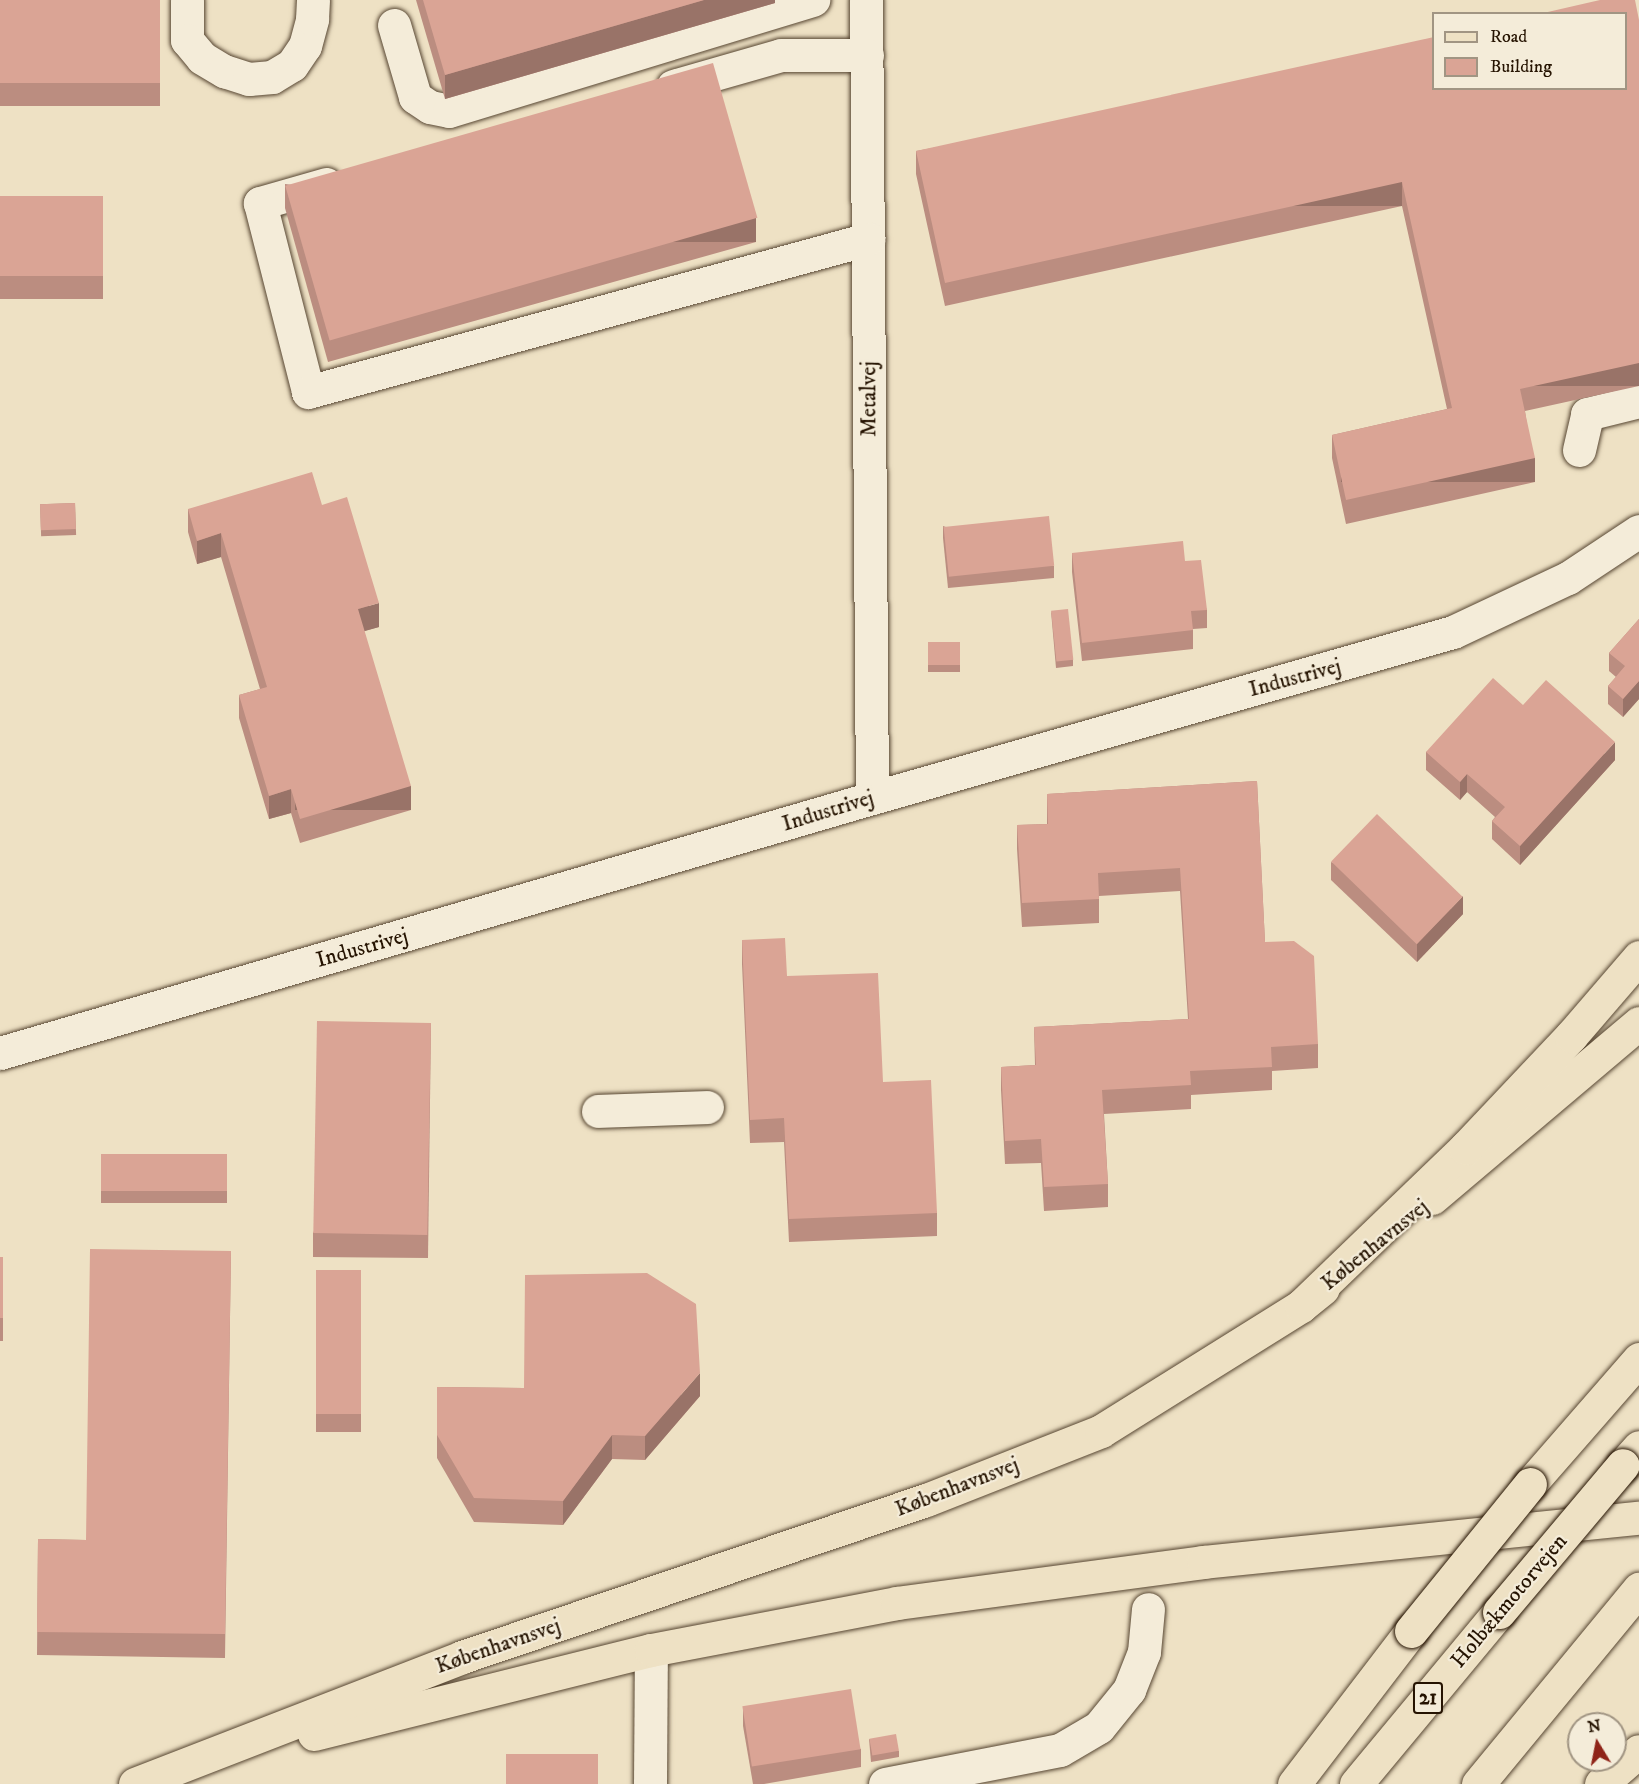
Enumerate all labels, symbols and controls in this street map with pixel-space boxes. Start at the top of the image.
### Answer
legend [1432,12,1627,90]
text: Road [1490,26,1527,48]
text: Building [1490,56,1552,78]
street label: Metalvej [856,361,882,437]
street label: Industrivej [1246,653,1344,703]
street label: Industrivej [779,785,877,837]
street label: Industrivej [313,922,411,974]
street label: Københavnsvej [1316,1194,1434,1296]
street label: Københavnsvej [891,1451,1023,1523]
street label: Holbækmotorvejen [1445,1529,1573,1673]
street label: Københavnsvej [432,1612,564,1680]
road number: 21 [1412,1680,1444,1716]
north arrow [1567,1712,1627,1772]
text: N [1586,1715,1602,1737]

